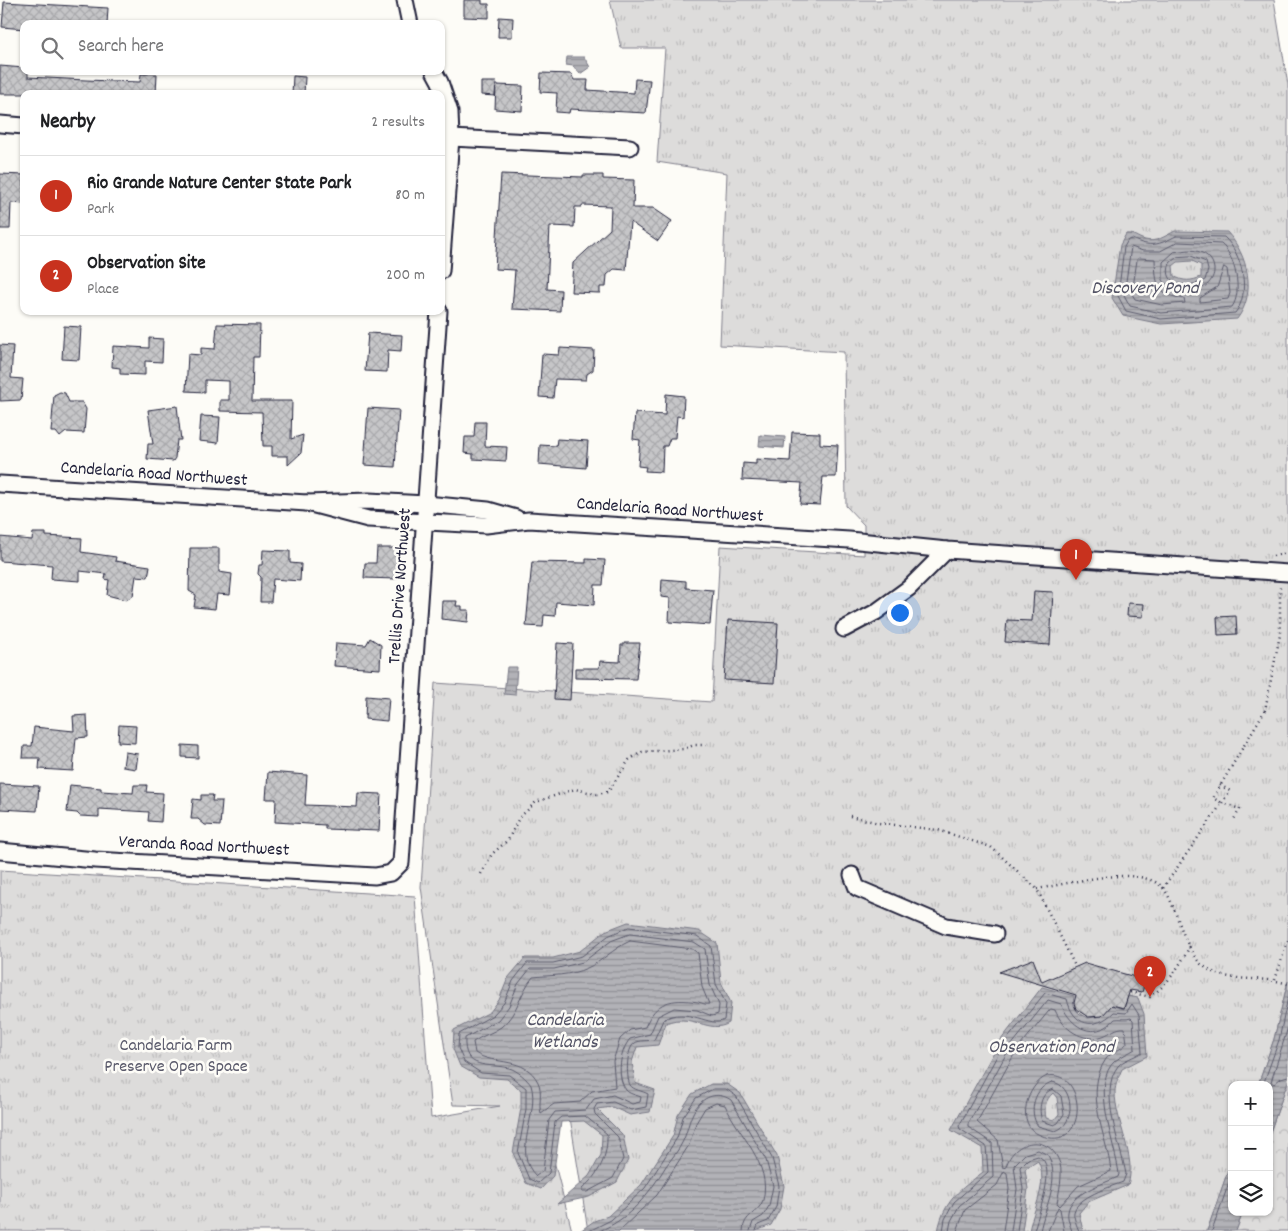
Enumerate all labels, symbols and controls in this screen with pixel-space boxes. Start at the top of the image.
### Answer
search box [20,20,445,75]
icon: search [38,34,66,62]
text: Search here [78,34,164,61]
text: Nearby [40,108,95,138]
text: 2 results [371,111,425,134]
text: Rio Grande Nature Center State Park [87,171,351,198]
text: 1 [54,184,58,207]
text: 80 m [395,184,425,207]
text: Park [87,198,114,221]
text: Observation Site [87,251,206,278]
text: 2 [53,264,60,287]
text: 200 m [386,264,425,287]
water label: Discovery Pond [1091,276,1201,303]
text: Place [87,278,119,301]
street label: Candelaria Road Northwest [60,456,249,494]
street label: Candelaria Road Northwest [576,492,765,530]
street label: Trellis Drive Northwest [383,507,419,665]
pin: 1 [1060,539,1092,580]
your location [887,600,913,626]
street label: Veranda Road Northwest [118,830,290,864]
pin: 2 [1134,956,1166,997]
water label: Candelaria Wetlands [526,1008,605,1057]
park label: Candelaria Farm Preserve Open Space [104,1034,248,1080]
water label: Observation Pond [988,1035,1116,1062]
map controls [1228,1081,1273,1216]
button: + [1228,1081,1273,1126]
button: − [1228,1126,1273,1171]
button: layers [1228,1171,1273,1216]

